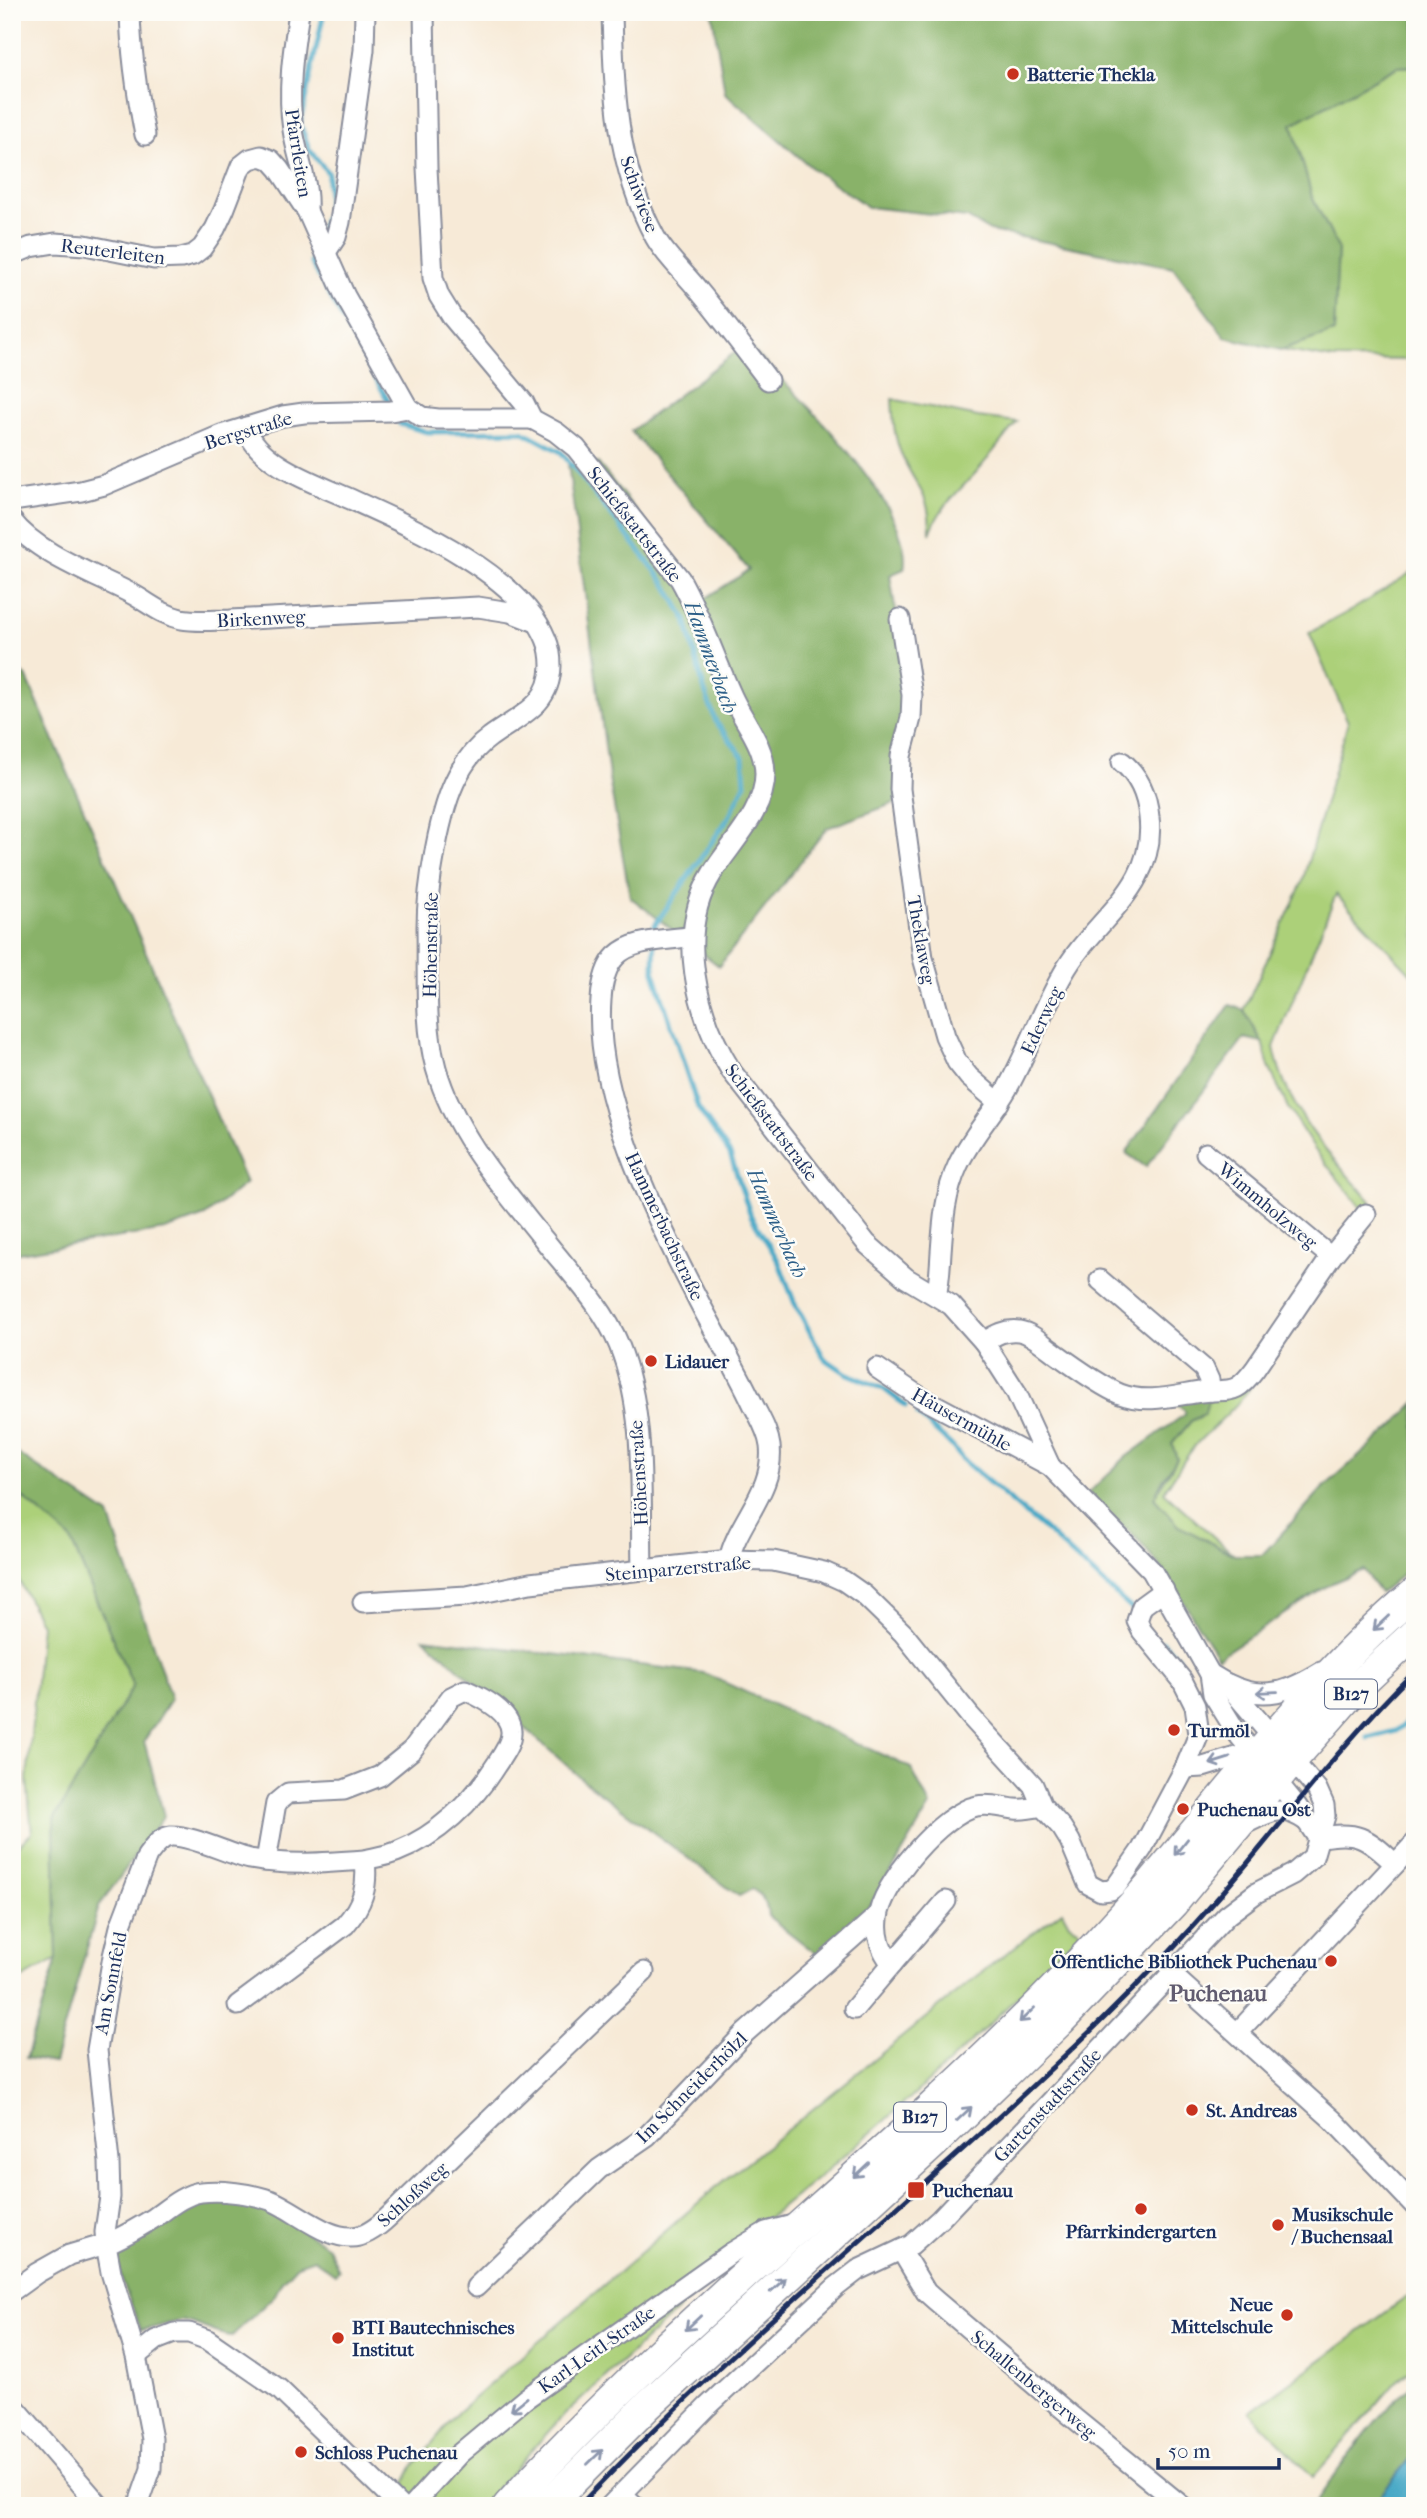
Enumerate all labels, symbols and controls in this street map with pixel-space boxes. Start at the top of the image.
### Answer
place label: Batterie Thekla [1027,64,1156,86]
marker: Batterie Thekla [1005,66,1021,82]
street label: Pfarrleiten [280,107,316,199]
street label: Schiwiese [615,153,663,236]
street label: Reuterleiten [59,235,166,269]
street label: Bergstraße [202,407,295,455]
street label: Schießstattstraße [582,462,686,587]
water label: Hammerbach [679,597,743,717]
street label: Birkenweg [216,606,307,632]
street label: Höhenstraße [419,892,443,998]
street label: Theklaweg [902,894,940,987]
street label: Ederweg [1017,982,1068,1058]
street label: Schießstattstraße [720,1060,822,1185]
street label: Hammerbachstraße [620,1149,708,1304]
street label: Wimmholzweg [1212,1157,1322,1254]
water label: Hammerbach [742,1163,812,1282]
place label: Lidauer [665,1351,730,1373]
marker: Lidauer [643,1353,659,1369]
street label: Häusermühle [908,1383,1015,1456]
street label: Höhenstraße [625,1420,653,1526]
street label: Steinparzerstraße [604,1552,752,1586]
one-way arrow [1373,1615,1390,1632]
road number: B127 [1325,1680,1377,1708]
one-way arrow [1256,1685,1279,1698]
place label: Turmöl [1187,1720,1250,1742]
marker: Turmöl [1166,1722,1182,1738]
one-way arrow [1209,1755,1231,1768]
place label: Puchenau Ost [1197,1799,1311,1821]
marker: Puchenau Ost [1175,1801,1191,1817]
one-way arrow [1173,1838,1188,1856]
street label: Am Sonnfeld [90,1929,132,2037]
place label: Öffentliche Bibliothek Puchenau [1051,1950,1317,1973]
marker: Öffentliche Bibliothek Puchenau [1323,1953,1339,1969]
district label: Puchenau [1169,1980,1268,2007]
one-way arrow [1019,2006,1036,2023]
street label: Im Schneiderhölzl [631,2027,752,2148]
street label: Gartenstadtstraße [989,2044,1106,2167]
place label: St. Andreas [1206,2100,1297,2122]
road number: B127 [894,2102,946,2132]
marker: St. Andreas [1184,2102,1200,2118]
one-way arrow [955,2106,972,2123]
street label: Schloßweg [373,2157,453,2232]
one-way arrow [852,2162,870,2178]
marker: Puchenau [906,2180,926,2200]
place label: Puchenau [932,2180,1013,2202]
marker: Pfarrkindergarten [1133,2201,1149,2217]
place label: Musikschule / Buchensaal [1291,2204,1394,2248]
marker: Musikschule / Buchensaal [1270,2217,1286,2233]
place label: Pfarrkindergarten [1066,2221,1217,2243]
one-way arrow [769,2276,786,2293]
place label: Neue Mittelschule [1170,2294,1274,2338]
street label: Karl-Leitl-Straße [534,2301,659,2398]
marker: Neue Mittelschule [1279,2307,1295,2323]
one-way arrow [685,2315,702,2332]
place label: BTI Bautechnisches Institut [352,2317,515,2361]
street label: Schallenbergerweg [966,2326,1101,2444]
marker: BTI Bautechnisches Institut [330,2330,346,2346]
one-way arrow [511,2396,529,2412]
scale bar [1158,2427,1278,2471]
text: 50 m [1168,2439,1211,2463]
place label: Schloss Puchenau [315,2442,458,2464]
marker: Schloss Puchenau [293,2444,309,2460]
one-way arrow [586,2449,603,2466]

